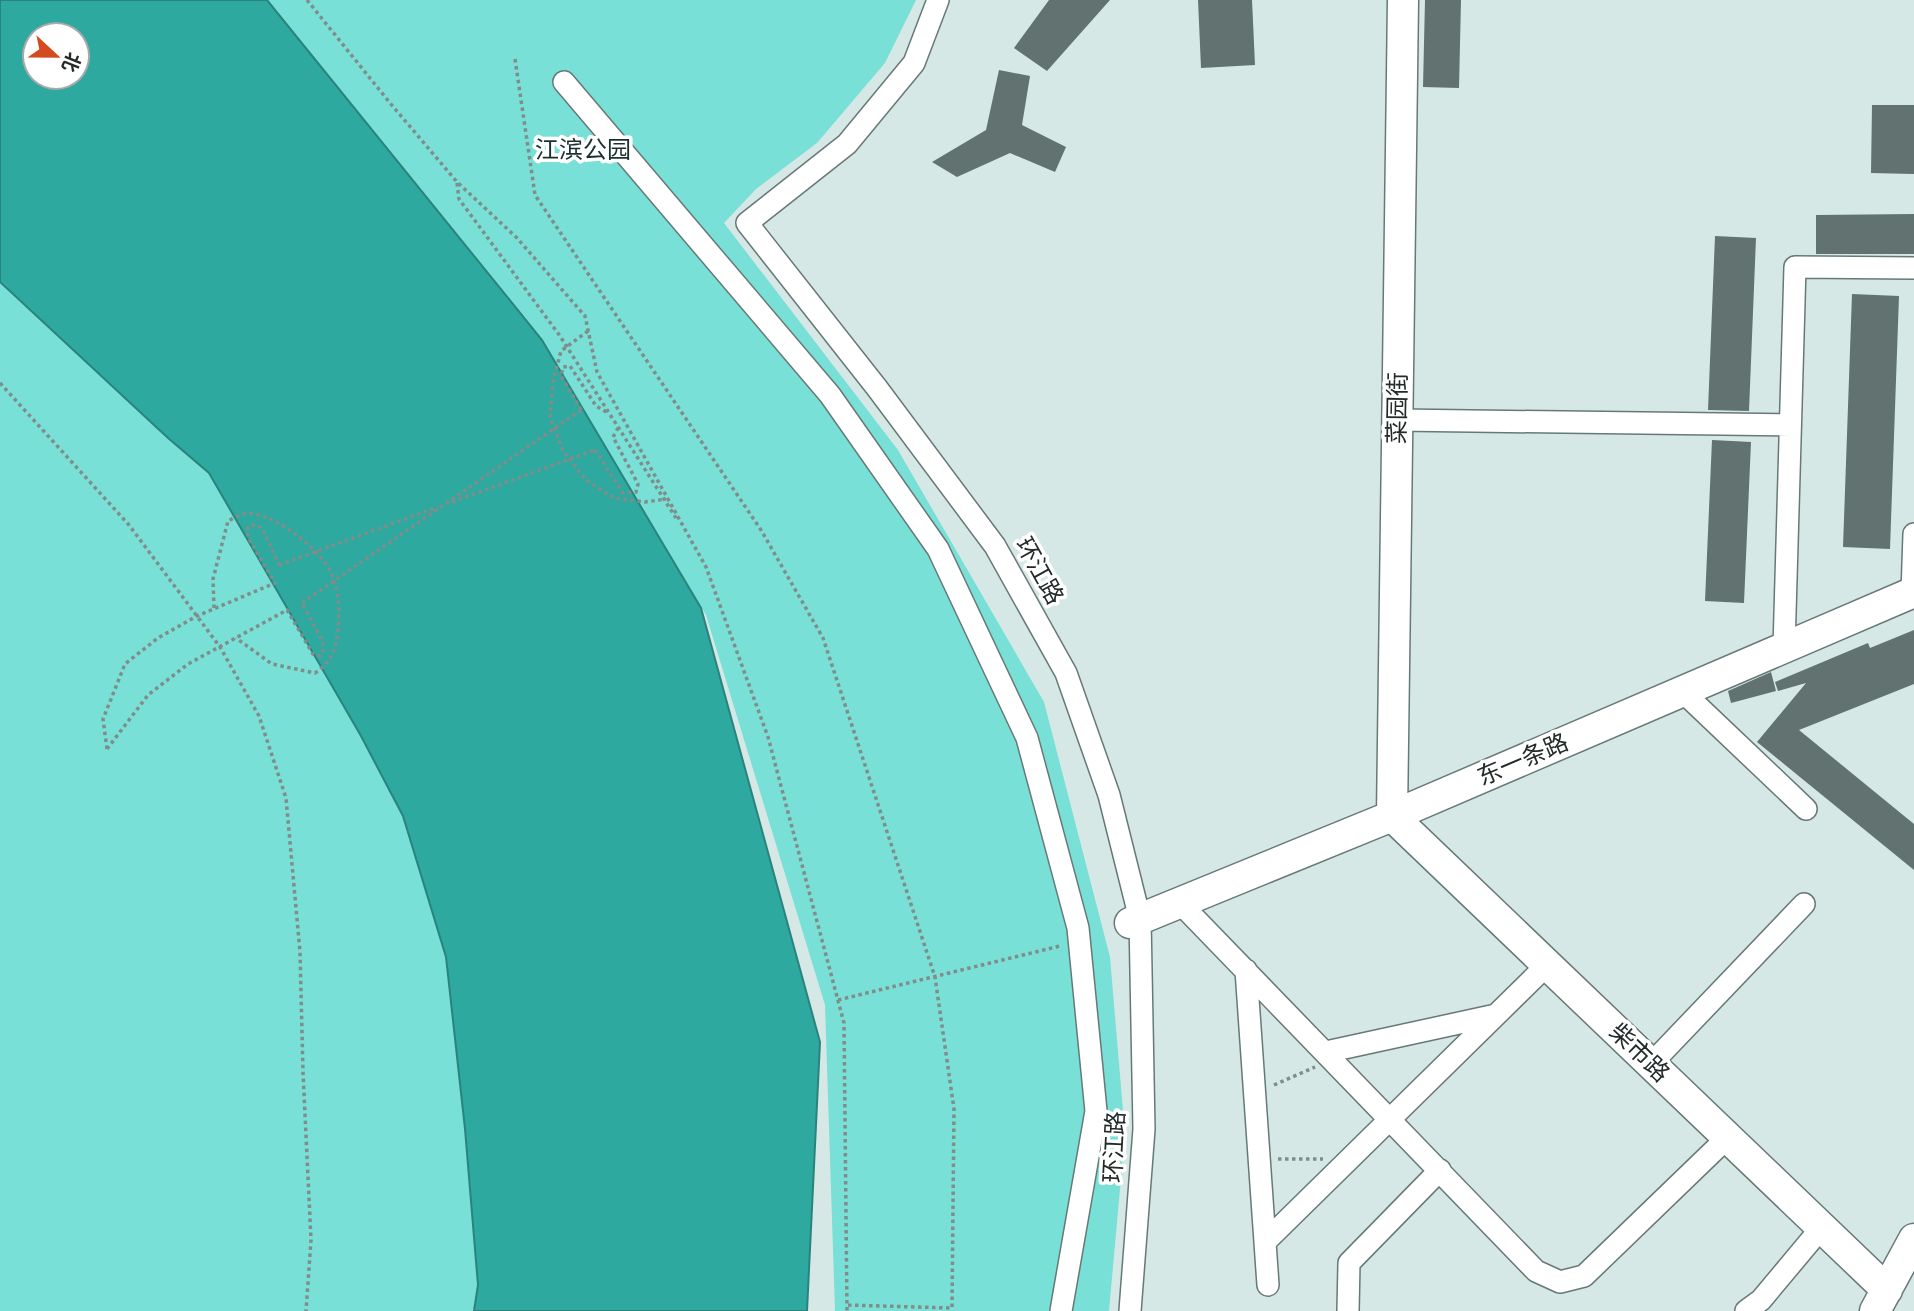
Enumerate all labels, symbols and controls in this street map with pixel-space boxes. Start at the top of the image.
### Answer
north arrow [21,21,91,91]
text: 北 [57,49,85,75]
park label: 江滨公园 [535,136,631,165]
street label: 菜园街 [1383,372,1413,444]
street label: 环江路 [1009,532,1069,610]
street label: 东一条路 [1473,728,1573,792]
street label: 柴市路 [1603,1018,1675,1088]
street label: 环江路 [1099,1110,1131,1184]

